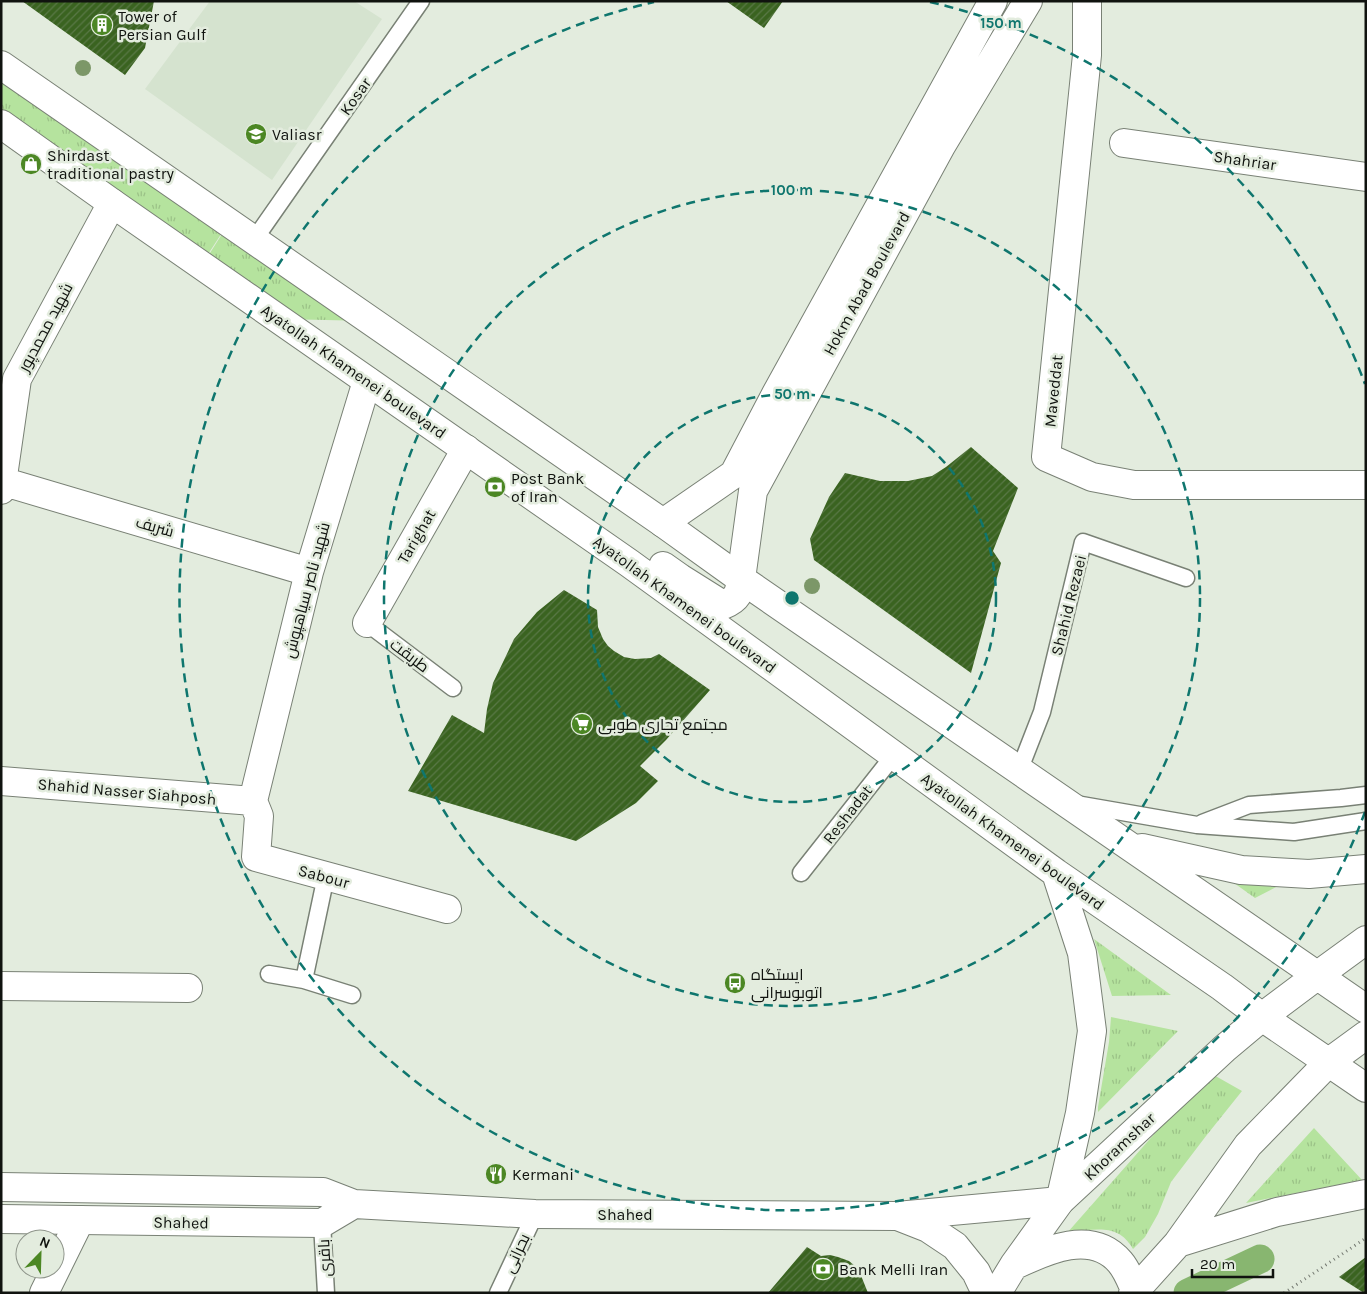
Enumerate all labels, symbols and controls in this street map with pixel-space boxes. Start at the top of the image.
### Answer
place label: Tower of Persian Gulf [118,7,207,44]
building icon: Tower of Persian Gulf [90,13,114,37]
text: 150 m [980,14,1022,32]
street label: Kosar [336,74,375,119]
school or university icon: Valiasr [244,122,268,146]
place label: Valiasr [272,125,322,144]
place label: Shirdast traditional pastry [47,146,174,183]
street label: Shahriar [1212,147,1278,174]
shop icon: Shirdast traditional pastry [19,152,43,176]
text: 100 m [771,181,813,199]
street label: Hokm Abad Boulevard [819,208,914,358]
street label: شهید محمدپور [14,280,79,377]
street label: Ayatollah Khamenei boulevard [258,300,450,443]
street label: Maveddat [1040,354,1067,428]
text: 50 m [774,385,810,403]
place label: Post Bank of Iran [511,469,584,506]
bank icon: Post Bank of Iran [483,475,507,499]
street label: Tarighat [393,506,440,567]
street label: شریف [134,512,176,541]
street label: شهید ناصر سیاهپوش [279,520,335,660]
street label: Ayatollah Khamenei boulevard [590,532,780,677]
street label: Shahid Rezaei [1047,553,1090,658]
centre of rings [783,589,801,607]
street label: طریقت [386,634,433,676]
supermarket icon: مجتمع تجاری طوبی [570,712,594,736]
place label: مجتمع تجاری طوبی [598,715,728,736]
street label: Ayatollah Khamenei boulevard [918,769,1108,914]
street label: Shahid Nasser Siahposh [37,774,217,809]
street label: Reshadat [819,781,876,847]
street label: Sabour [296,861,352,892]
place label: ایستگاه اتوبوسرانی [751,965,823,1003]
bus stop icon: ایستگاه اتوبوسرانی [723,971,747,995]
street label: Khoramshar [1080,1108,1159,1184]
restaurant icon: Kermani [484,1162,508,1186]
place label: Kermani [512,1165,574,1184]
street label: Shahed [597,1205,653,1224]
street label: Shahed [153,1213,209,1232]
north arrow [15,1229,65,1279]
street label: بحرانی [499,1230,535,1276]
text: N [37,1233,53,1252]
street label: باقری [314,1239,336,1277]
scale bar [1192,1246,1273,1278]
text: 20 m [1200,1255,1235,1273]
bank icon: Bank Melli Iran [811,1257,835,1281]
place label: Bank Melli Iran [839,1260,948,1279]

